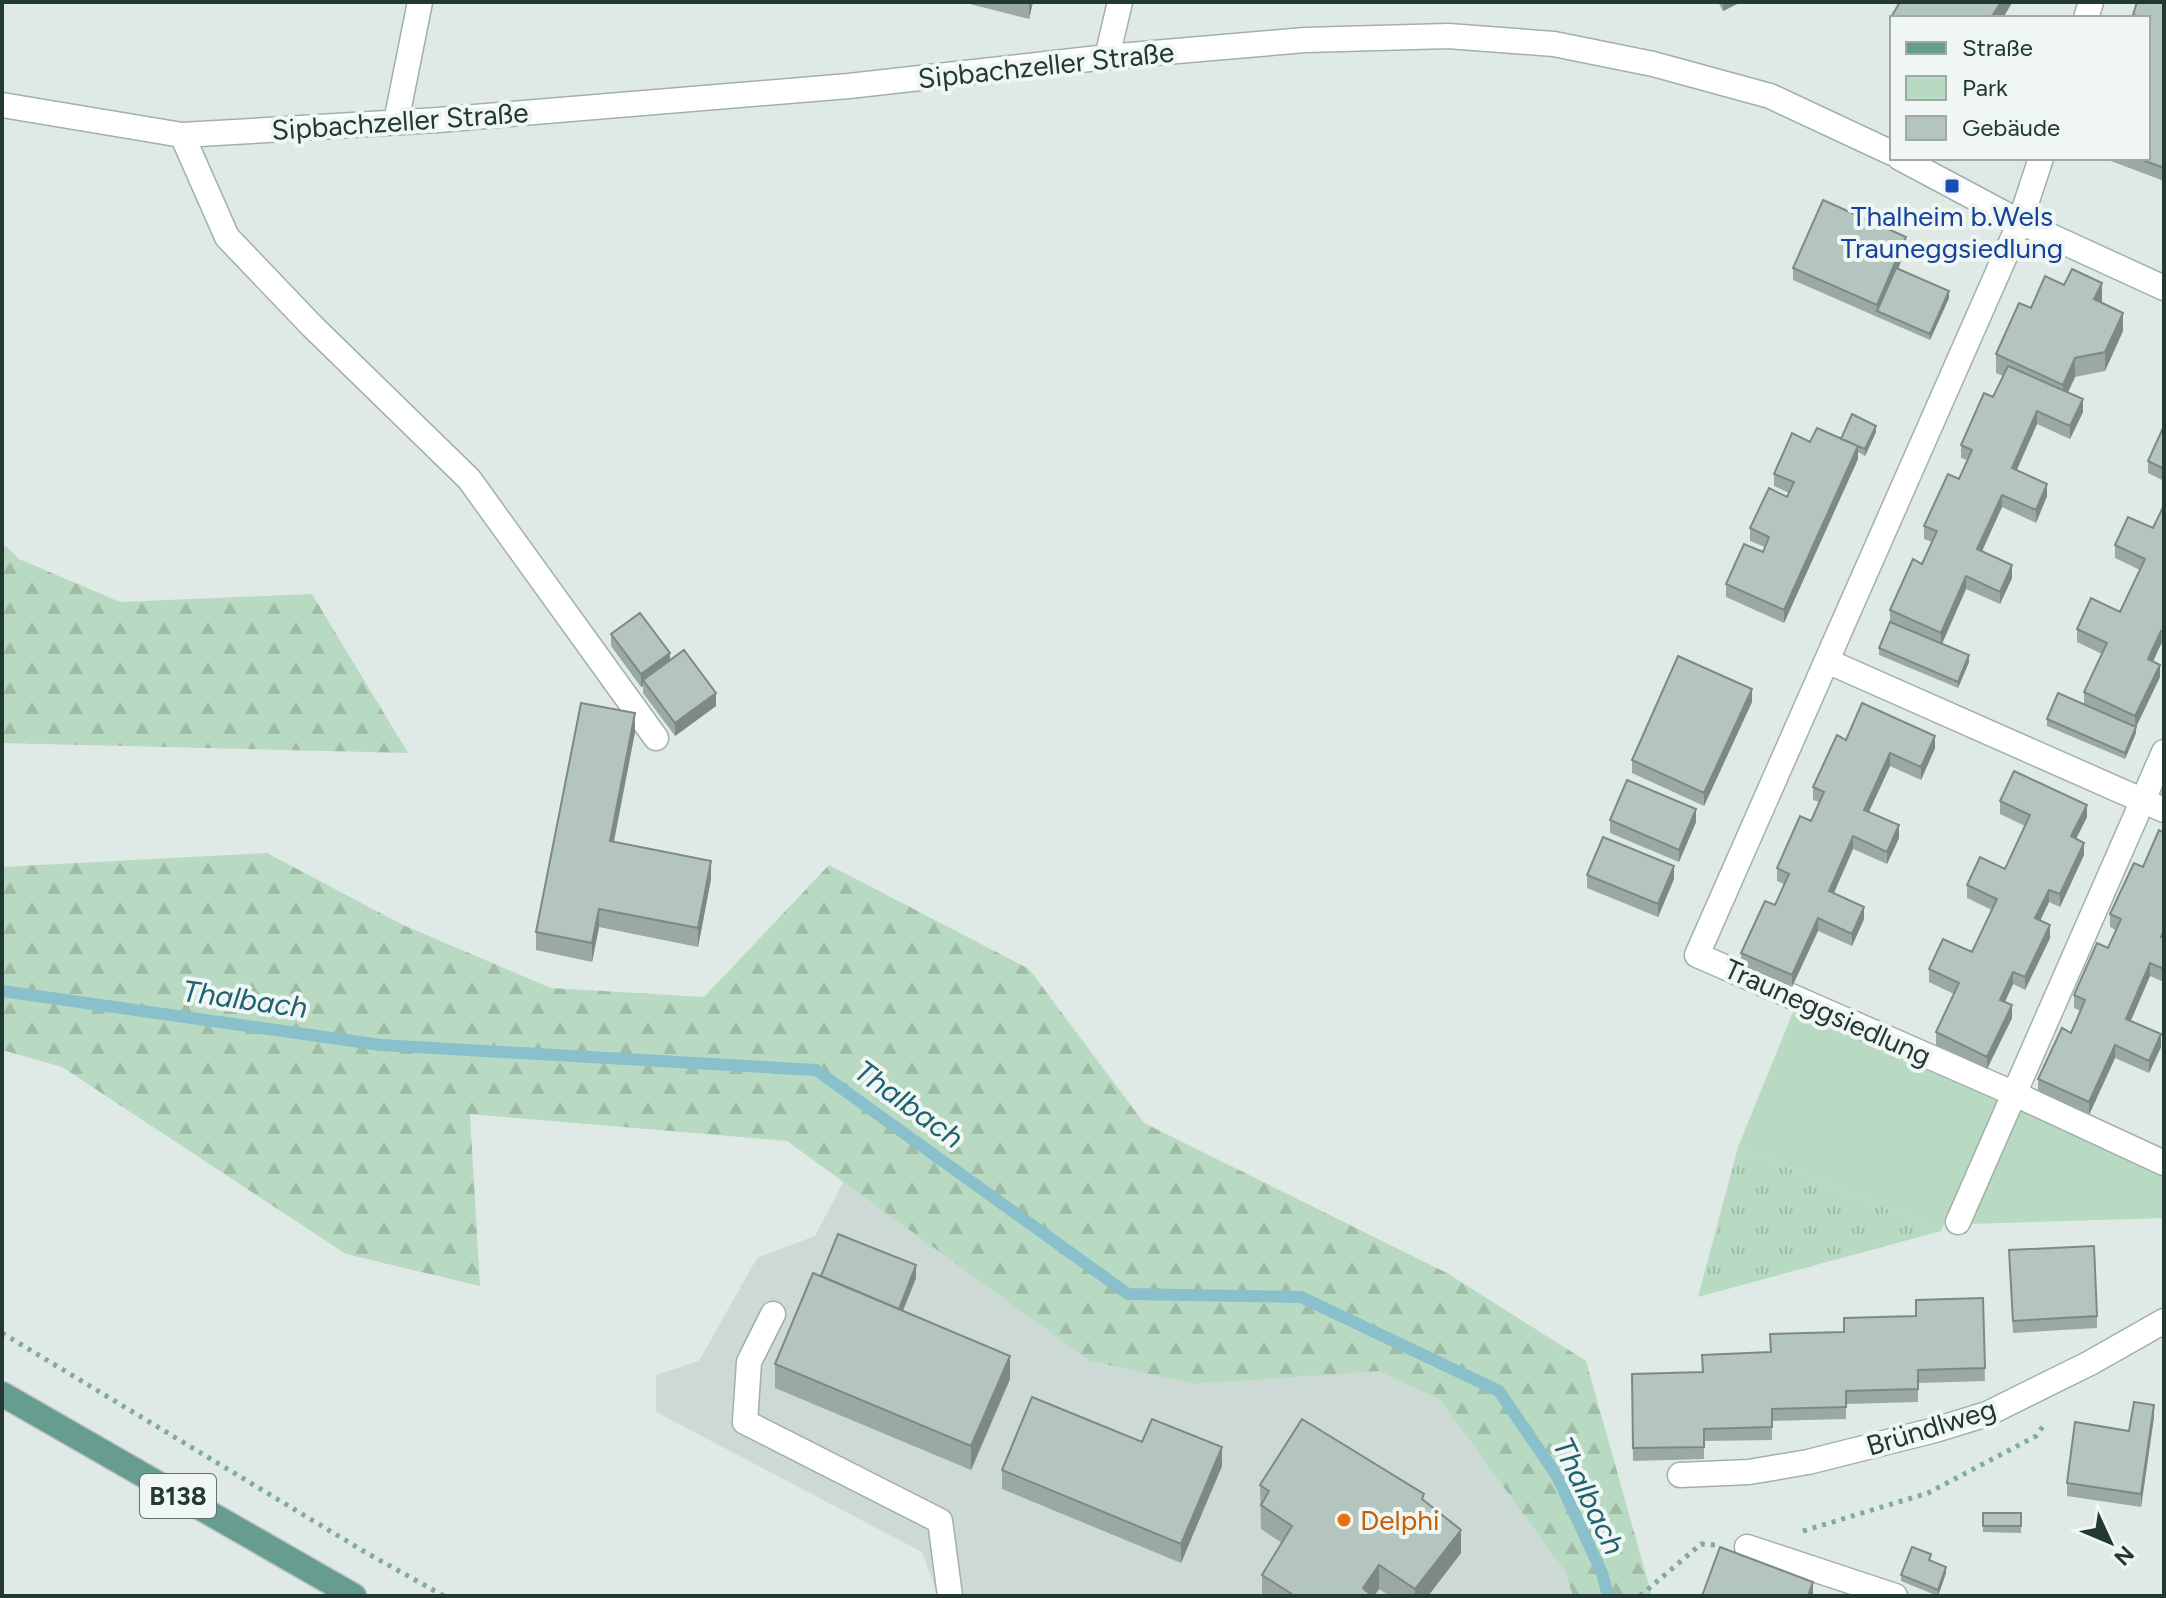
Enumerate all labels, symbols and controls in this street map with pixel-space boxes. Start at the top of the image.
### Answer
legend [1890,16,2150,160]
text: Straße [1962,33,2033,62]
street label: Sipbachzeller Straße [916,35,1176,95]
text: Park [1962,73,2008,102]
street label: Sipbachzeller Straße [270,95,530,147]
text: Gebäude [1962,113,2060,142]
marker: Thalheim b.Wels Trauneggsiedlung [1943,177,1961,195]
place label: Thalheim b.Wels Trauneggsiedlung [1841,199,2063,265]
street label: Trauneggsiedlung [1720,951,1936,1073]
water label: Thalbach [180,972,310,1026]
water label: Thalbach [847,1052,971,1156]
street label: Bründlweg [1862,1391,2000,1463]
water label: Thalbach [1545,1431,1633,1561]
road number: B138 [140,1474,216,1518]
north arrow [2070,1502,2150,1582]
place label: Delphi [1360,1503,1439,1537]
marker: Delphi [1335,1511,1353,1529]
text: N [2108,1540,2140,1571]

